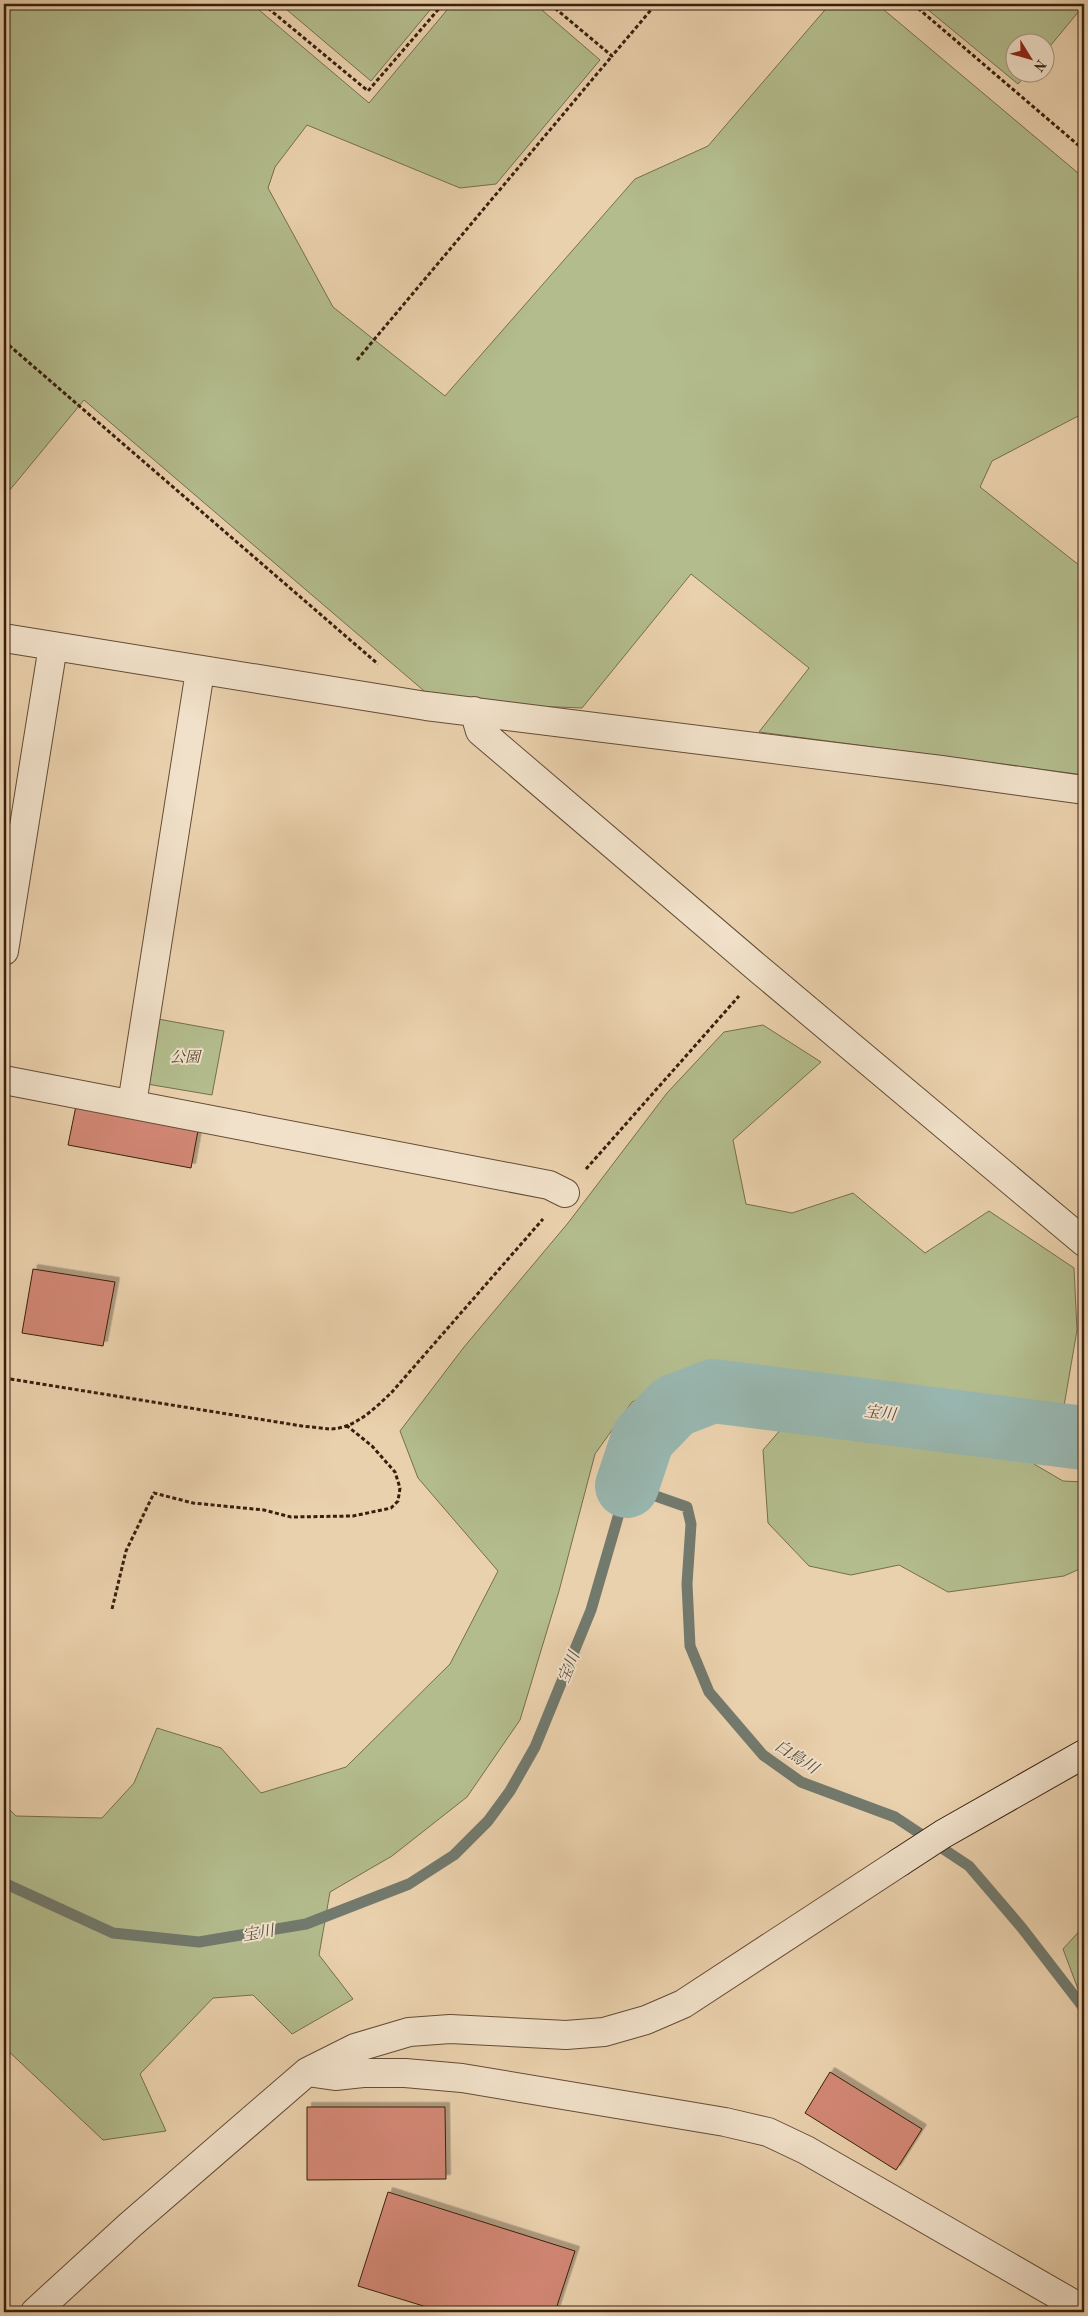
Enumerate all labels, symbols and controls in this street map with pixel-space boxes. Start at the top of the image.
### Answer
north arrow [1006,32,1056,82]
text: N [1031,57,1048,74]
park label: 公園 [170,1049,203,1066]
water label: 宝川 [863,1402,899,1424]
water label: 宝川 [555,1647,584,1686]
water label: 白鳥川 [771,1736,823,1779]
water label: 宝川 [241,1921,277,1945]

